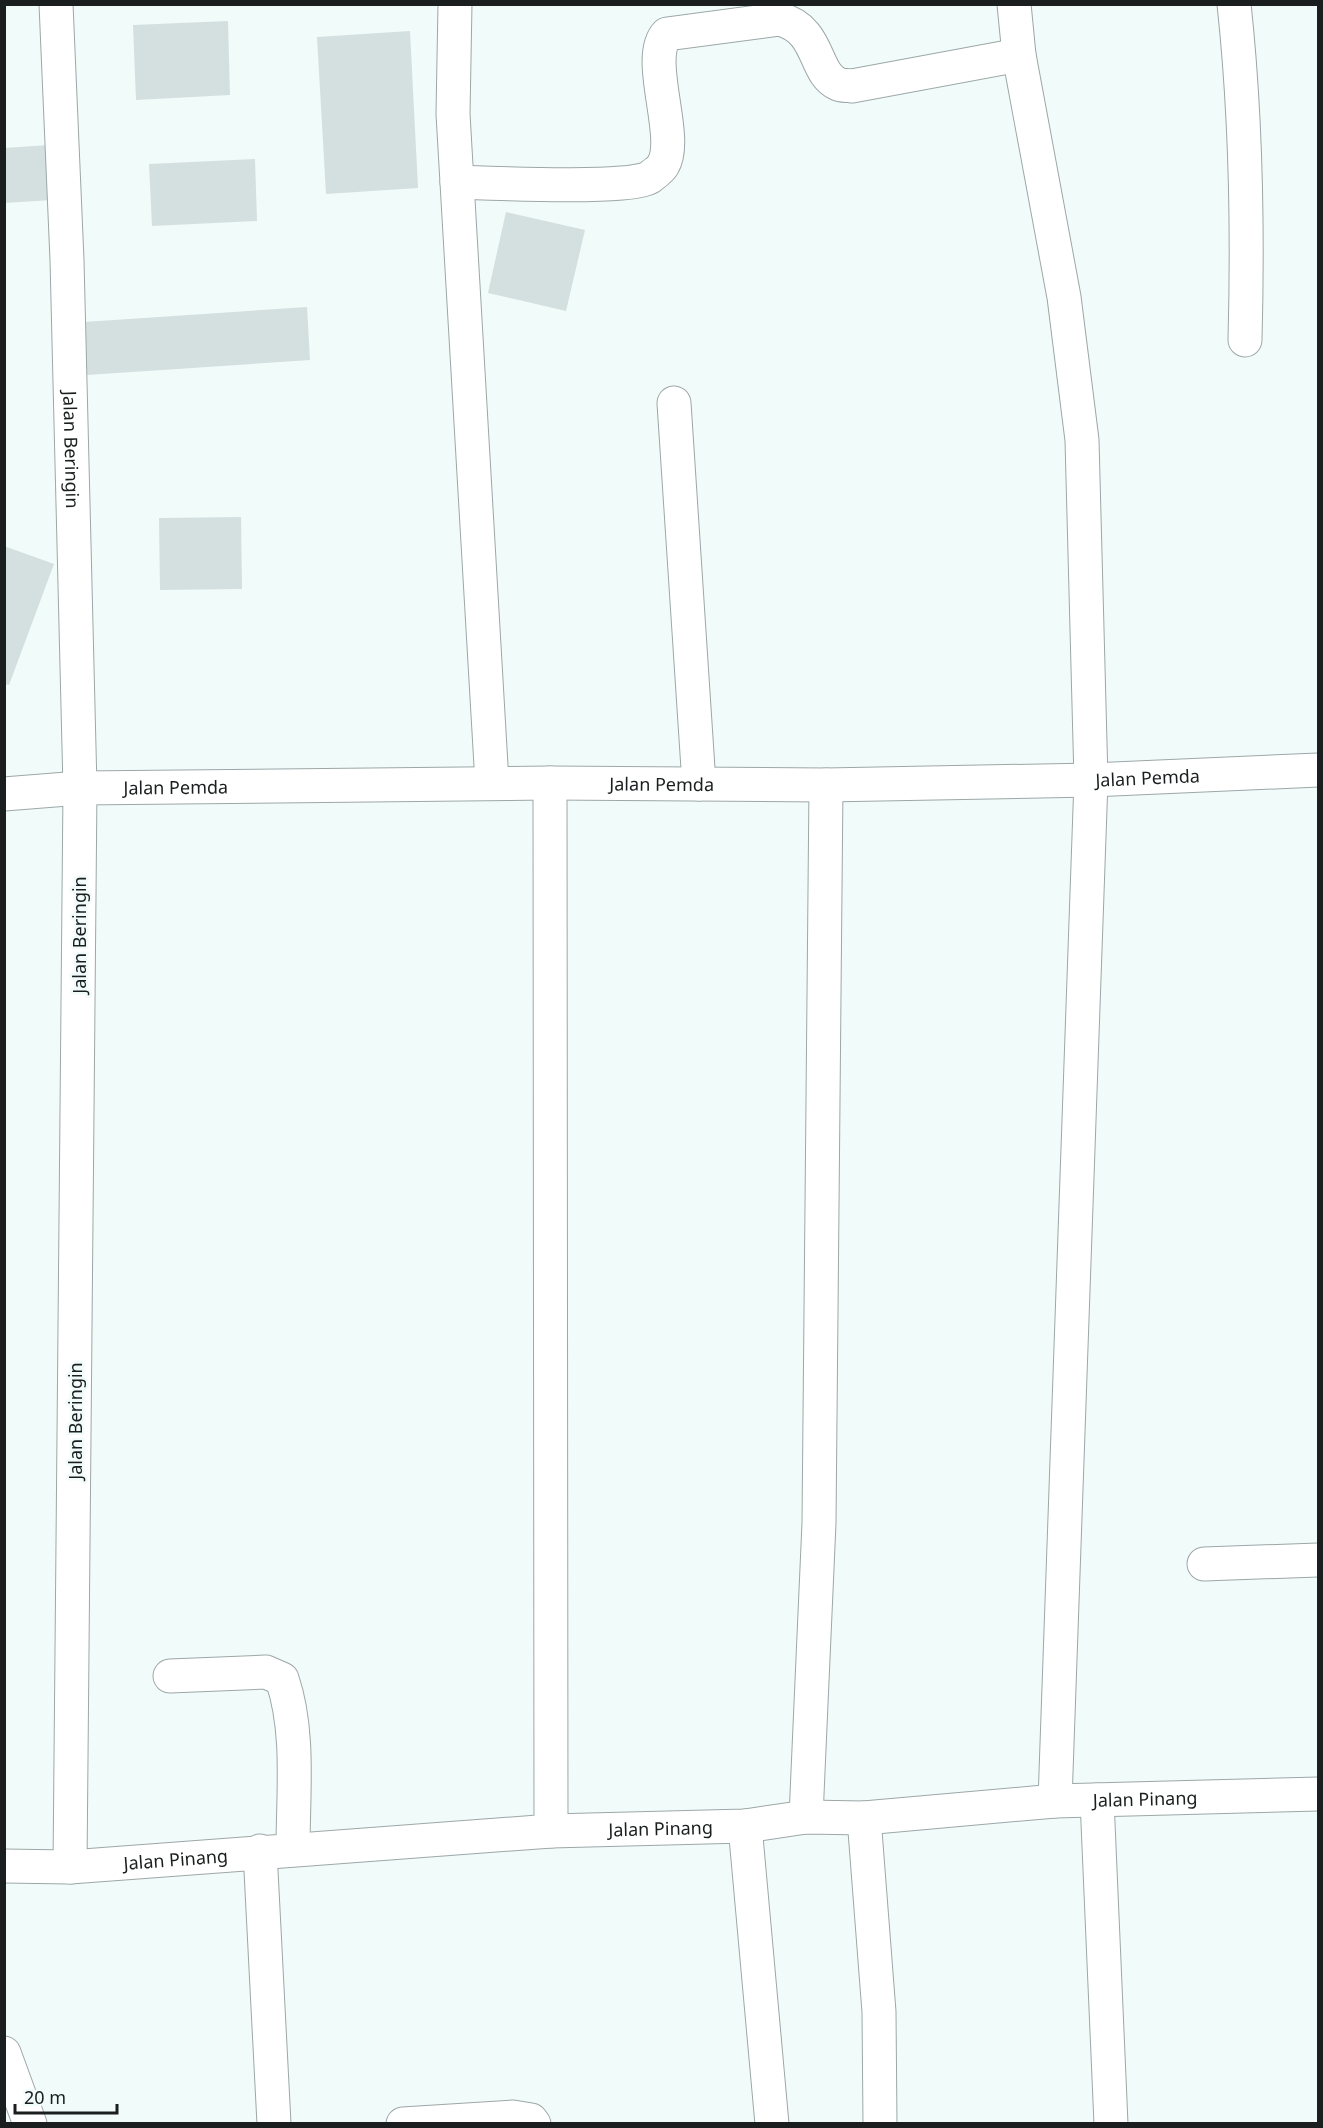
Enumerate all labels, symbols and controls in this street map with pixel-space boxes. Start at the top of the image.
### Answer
street label: Jalan Beringin [58,389,85,509]
street label: Jalan Pemda [1093,763,1200,792]
street label: Jalan Pemda [607,771,714,796]
street label: Jalan Pemda [121,774,228,800]
street label: Jalan Beringin [67,876,91,996]
street label: Jalan Beringin [63,1362,87,1482]
street label: Jalan Pinang [1091,1785,1198,1812]
street label: Jalan Pinang [606,1815,713,1842]
street label: Jalan Pinang [121,1843,229,1875]
scale bar [15,2077,117,2115]
text: 20 m [24,2085,66,2109]

